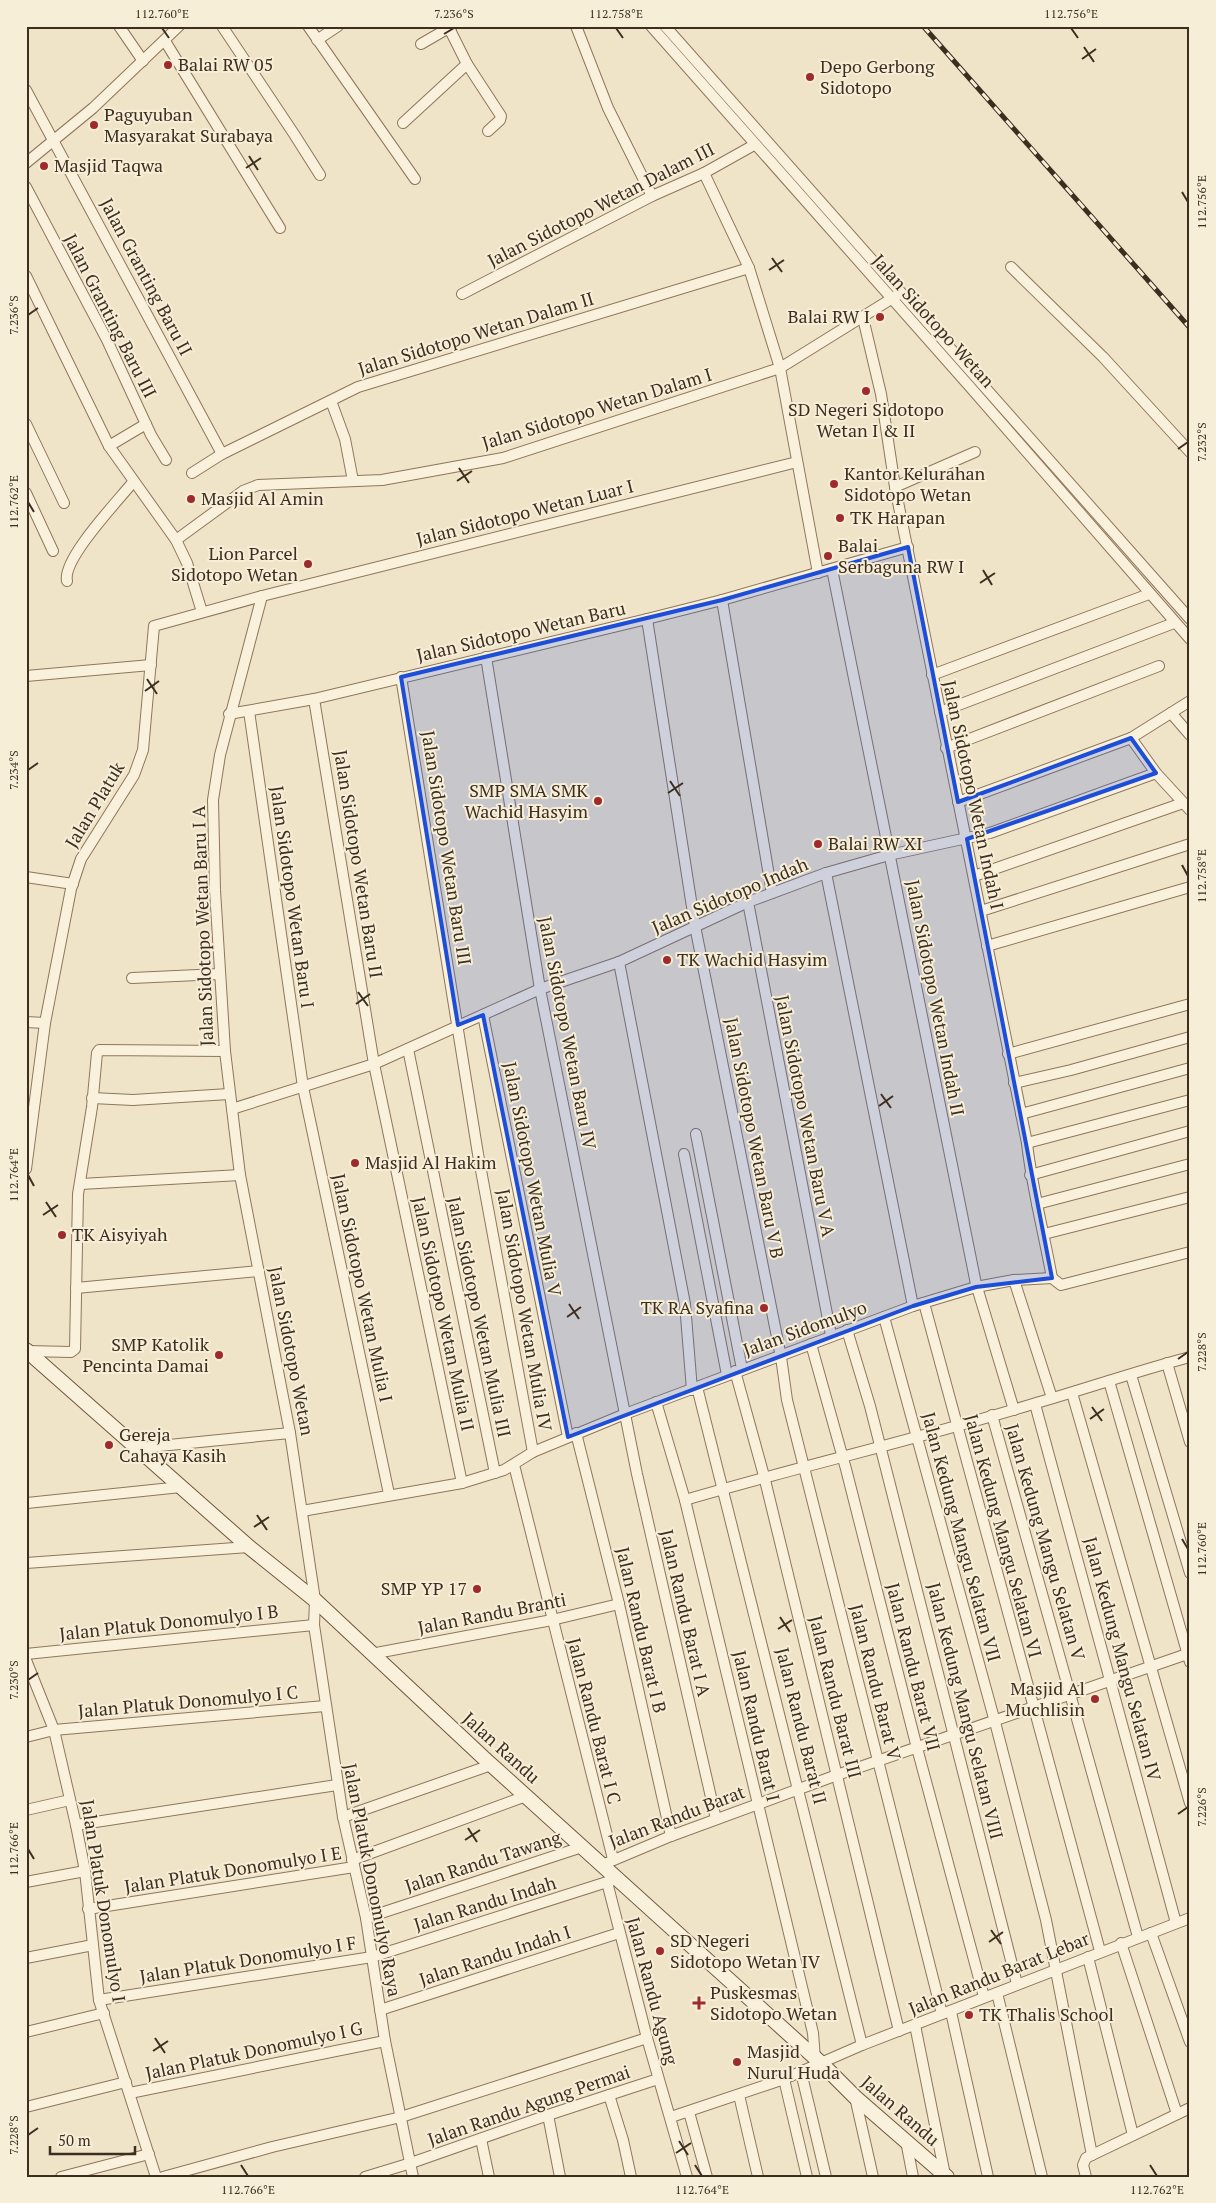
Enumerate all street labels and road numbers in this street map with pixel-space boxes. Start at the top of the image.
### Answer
street label: Jalan Sidotopo Wetan Dalam III [483,136,718,272]
street label: Jalan Granting Baru II [95,194,199,359]
street label: Jalan Granting Baru III [59,229,163,402]
street label: Jalan Sidotopo Wetan [867,248,1000,392]
street label: Jalan Sidotopo Wetan Dalam II [355,286,596,380]
street label: Jalan Sidotopo Wetan Dalam I [479,362,714,454]
street label: Jalan Sidotopo Wetan Luar I [414,473,636,551]
street label: Jalan Sidotopo Wetan Baru [414,595,628,667]
street label: Jalan Sidotopo Wetan Indah I [938,678,1010,912]
street label: Jalan Sidotopo Wetan Baru III [417,729,477,967]
street label: Jalan Sidotopo Wetan Baru II [329,748,389,980]
street label: Jalan Platuk [59,756,130,852]
street label: Jalan Sidotopo Wetan Baru I [265,784,320,1010]
street label: Jalan Sidotopo Wetan Baru I A [186,805,218,1047]
street label: Jalan Sidotopo Indah [648,851,812,939]
street label: Jalan Sidotopo Wetan Indah II [901,878,971,1118]
street label: Jalan Sidotopo Wetan Baru IV [534,914,602,1152]
street label: Jalan Sidotopo Wetan Baru V A [771,993,841,1239]
street label: Jalan Sidotopo Wetan Baru V B [720,1015,790,1260]
street label: Jalan Sidotopo Wetan Mulia V [498,1060,568,1299]
street label: Jalan Sidotopo Wetan Mulia I [327,1171,399,1404]
street label: Jalan Sidotopo Wetan Mulia IV [492,1187,558,1433]
street label: Jalan Sidotopo Wetan Mulia II [407,1194,481,1433]
street label: Jalan Sidotopo Wetan Mulia III [443,1194,517,1439]
street label: Jalan Sidotopo Wetan [264,1264,320,1438]
street label: Jalan Sidomulyo [740,1295,870,1362]
street label: Jalan Kedung Mangu Selatan VII [917,1409,1007,1664]
street label: Jalan Kedung Mangu Selatan VI [960,1412,1046,1660]
street label: Jalan Kedung Mangu Selatan V [1001,1421,1089,1663]
street label: Jalan Randu Barat I A [655,1527,717,1699]
street label: Jalan Kedung Mangu Selatan IV [1079,1534,1167,1784]
street label: Jalan Randu Barat I B [611,1544,673,1715]
street label: Jalan Randu Barat VII [881,1580,946,1753]
street label: Jalan Kedung Mangu Selatan VIII [922,1580,1010,1842]
street label: Jalan Randu Branti [416,1587,568,1639]
street label: Jalan Platuk Donomulyo I B [58,1599,280,1645]
street label: Jalan Randu Barat V [845,1601,907,1763]
street label: Jalan Randu Barat III [804,1613,868,1781]
street label: Jalan Randu Barat I C [563,1635,627,1806]
street label: Jalan Randu Barat II [771,1645,833,1807]
street label: Jalan Randu Barat I [728,1648,786,1804]
street label: Jalan Platuk Donomulyo I C [77,1679,299,1723]
street label: Jalan Randu [458,1706,546,1788]
street label: Jalan Platuk Donomulyo Raya [339,1761,407,1999]
street label: Jalan Randu Barat [605,1779,748,1853]
street label: Jalan Platuk Donomulyo I [76,1798,132,2004]
street label: Jalan Randu Tawang [402,1824,564,1898]
street label: Jalan Platuk Donomulyo I E [123,1840,343,1898]
street label: Jalan Randu Indah [411,1870,559,1936]
street label: Jalan Randu Agung [622,1914,684,2068]
street label: Jalan Randu Indah I [416,1919,574,1991]
street label: Jalan Randu Barat Lebar [905,1926,1093,2020]
street label: Jalan Platuk Donomulyo I F [138,1930,358,1988]
street label: Jalan Platuk Donomulyo I G [143,2015,365,2085]
street label: Jalan Randu Agung Permai [424,2059,633,2151]
street label: Jalan Randu [856,2070,945,2151]

